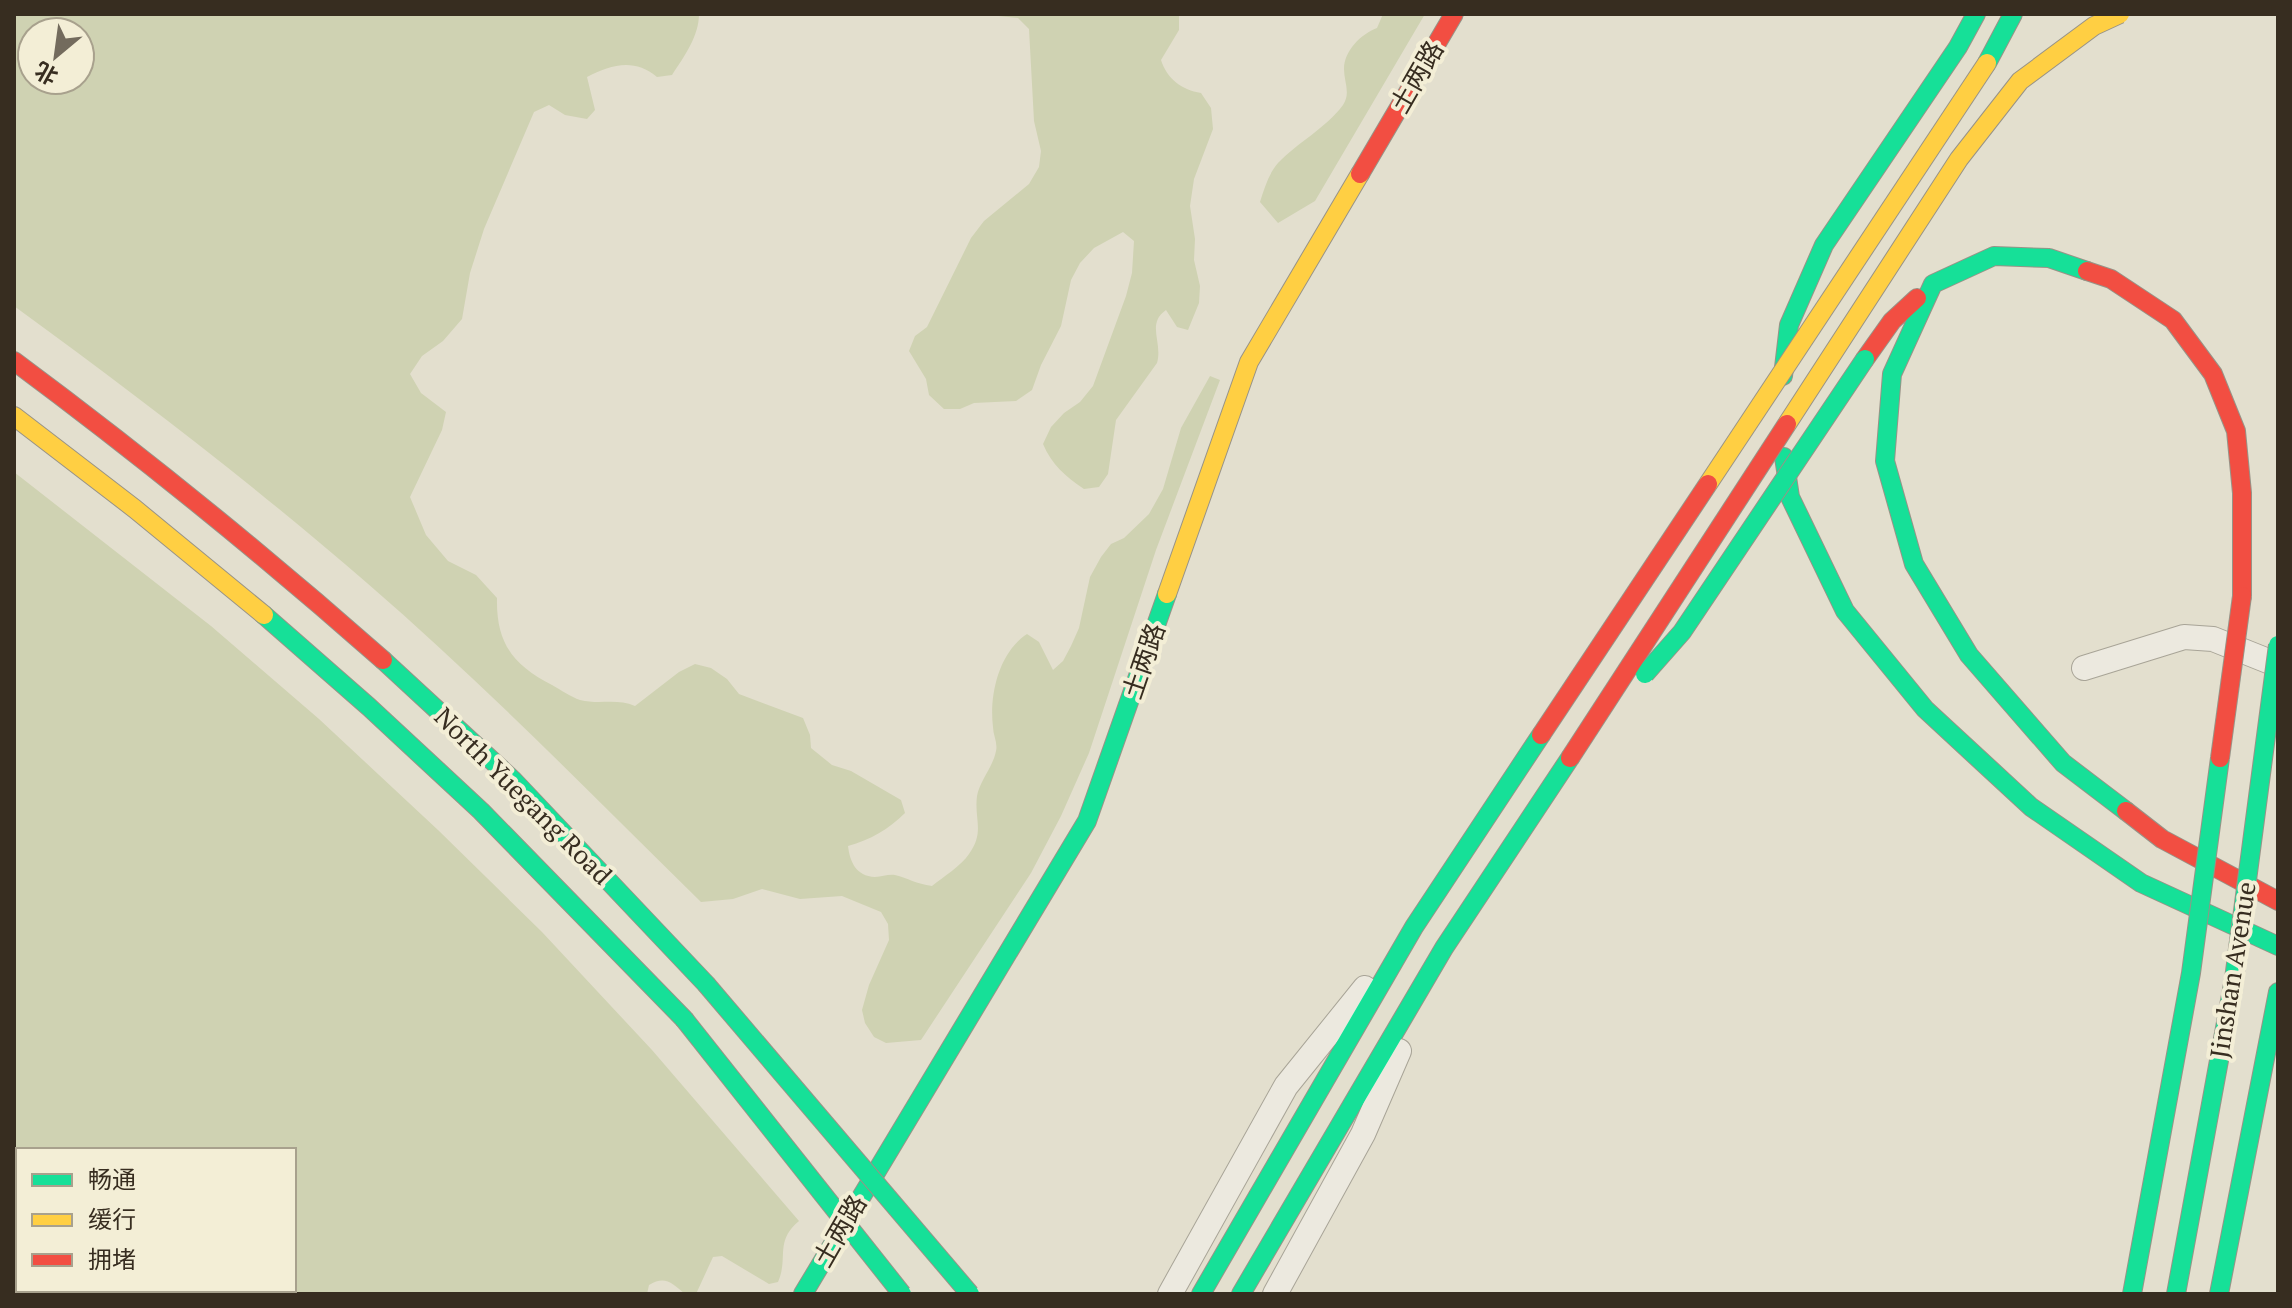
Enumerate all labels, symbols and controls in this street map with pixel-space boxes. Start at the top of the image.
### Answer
north arrow [16,16,96,96]
street label: 土两路 [1382,34,1450,119]
text: 北 [29,56,63,92]
street label: 土两路 [1114,618,1172,703]
street label: North Yuegang Road [428,699,620,891]
street label: Jinshan Avenue [2201,879,2263,1060]
legend [16,1148,296,1292]
text: 畅通 [88,1163,136,1195]
street label: 土两路 [805,1188,873,1273]
text: 缓行 [88,1203,136,1235]
text: 拥堵 [88,1243,136,1275]

